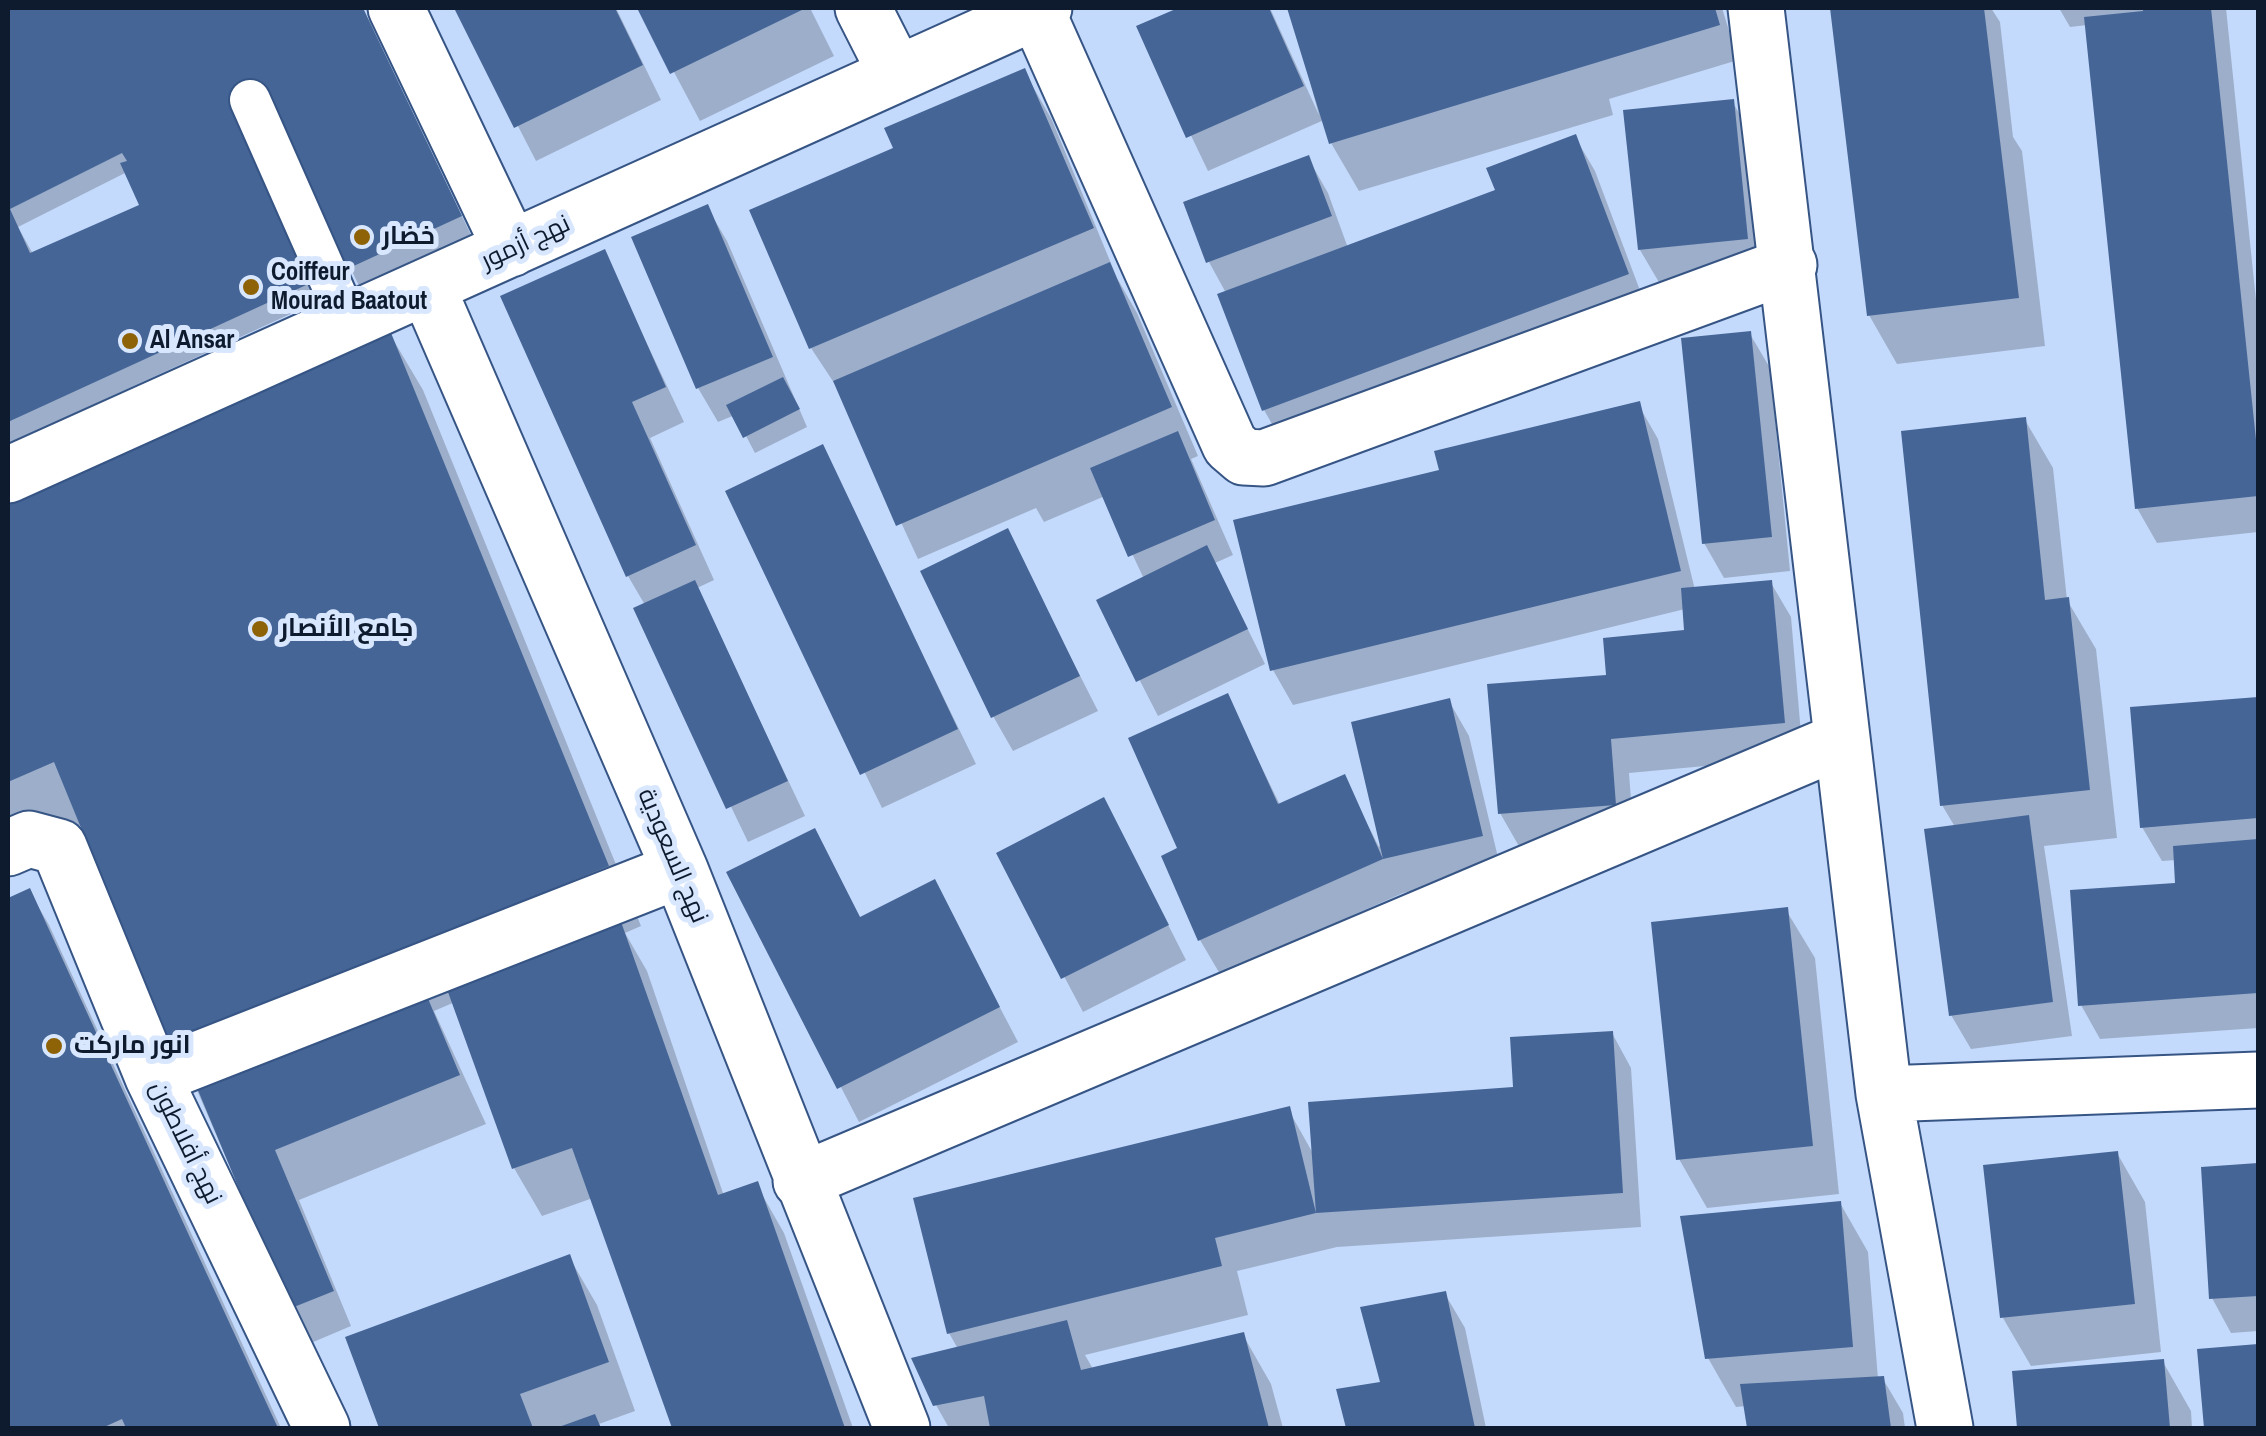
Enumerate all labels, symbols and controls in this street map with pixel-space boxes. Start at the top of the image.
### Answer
street label: نهج أزمور [477,209,575,277]
place label: خضار [382,222,435,252]
marker: خضار [351,226,373,248]
place label: Coiffeur Mourad Baatout [271,258,427,317]
marker: Coiffeur Mourad Baatout [240,276,262,298]
place label: Al Ansar [150,326,234,356]
marker: Al Ansar [119,330,141,352]
place label: جامع الأنصار [280,614,413,644]
marker: جامع الأنصار [249,618,271,640]
street label: نهج السعودية [630,784,714,928]
place label: انور ماركت [74,1031,190,1061]
marker: انور ماركت [43,1035,65,1057]
street label: نهج أفلاطون [142,1077,228,1209]

